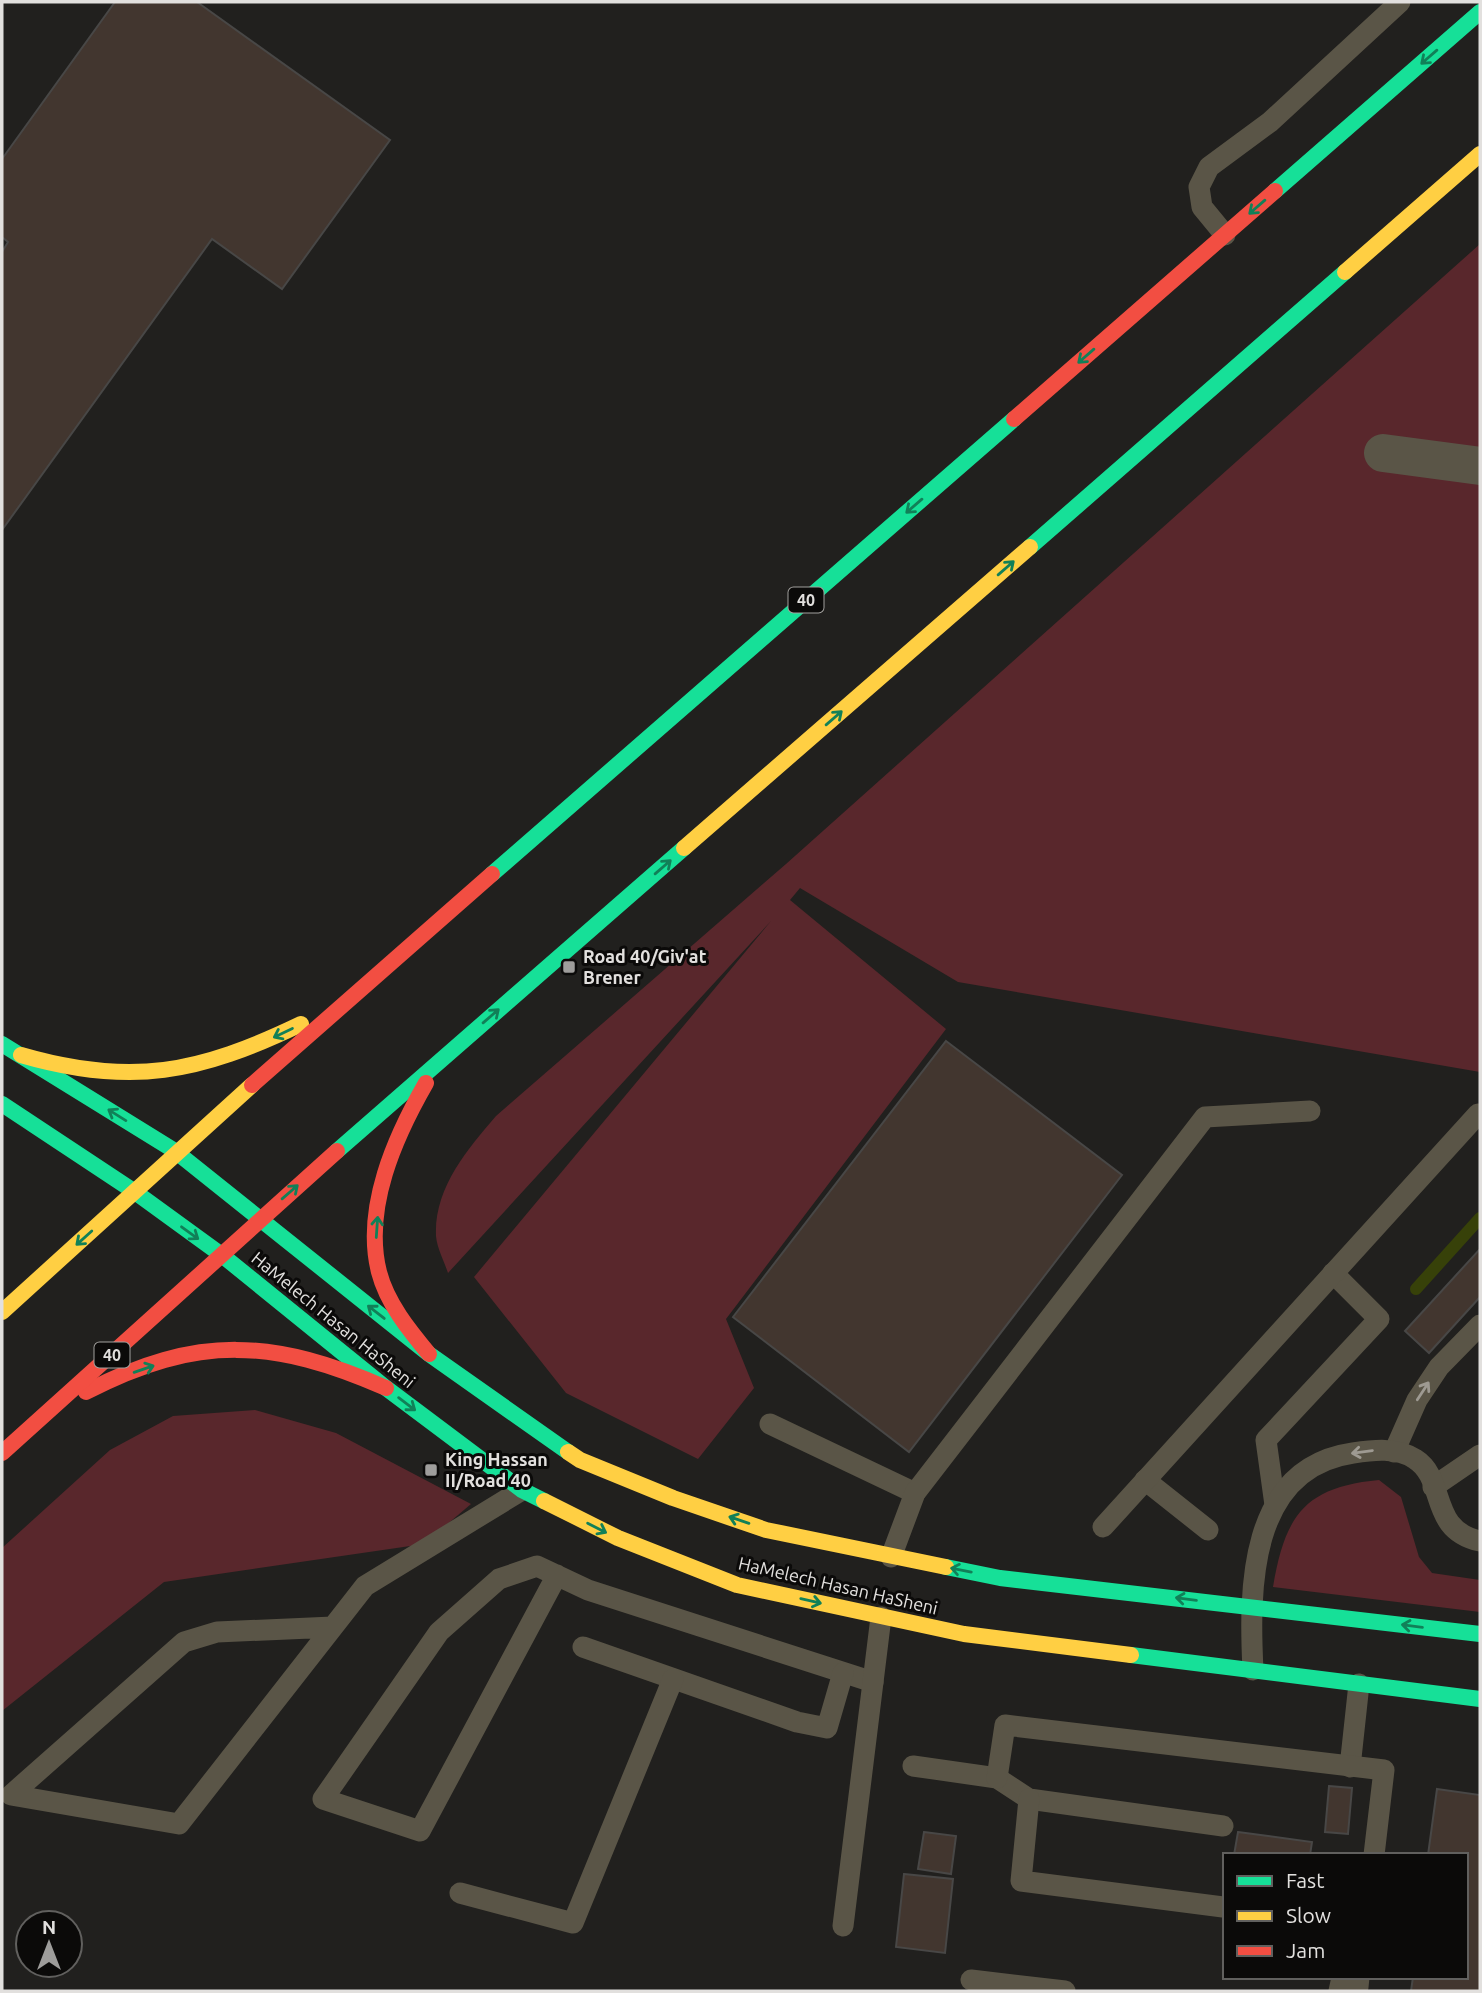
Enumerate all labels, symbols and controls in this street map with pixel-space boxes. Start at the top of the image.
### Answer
one-way arrow [1420,49,1438,65]
one-way arrow [1249,198,1267,214]
one-way arrow [1077,348,1095,364]
one-way arrow [906,498,924,514]
one-way arrow [996,560,1014,576]
road number: 40 [788,587,824,612]
one-way arrow [825,709,842,726]
one-way arrow [653,859,671,875]
place label: Road 40/Giv'at Brener [583,946,707,987]
marker: Road 40/Giv'at Brener [561,959,577,975]
one-way arrow [482,1008,500,1024]
one-way arrow [273,1027,294,1040]
one-way arrow [108,1107,128,1121]
one-way arrow [280,1184,298,1200]
one-way arrow [371,1216,384,1239]
one-way arrow [180,1225,199,1240]
one-way arrow [75,1230,93,1246]
street label: HaMelech Hasan HaSheni [248,1247,419,1391]
one-way arrow [367,1304,385,1319]
road number: 40 [94,1343,130,1368]
one-way arrow [132,1362,154,1374]
one-way arrow [1417,1381,1431,1401]
one-way arrow [397,1397,416,1411]
one-way arrow [1352,1445,1374,1458]
place label: King Hassan II/Road 40 [445,1449,548,1490]
marker: King Hassan II/Road 40 [423,1462,439,1478]
one-way arrow [729,1513,751,1526]
one-way arrow [586,1521,607,1535]
street label: HaMelech Hasan HaSheni [737,1552,940,1618]
one-way arrow [950,1563,973,1577]
one-way arrow [1176,1593,1198,1606]
one-way arrow [800,1596,822,1609]
one-way arrow [1402,1619,1424,1632]
legend [1223,1853,1468,1979]
text: Fast [1286,1868,1324,1892]
text: Slow [1286,1903,1331,1927]
north arrow [14,1909,84,1979]
text: N [42,1916,56,1938]
text: Jam [1286,1938,1325,1962]

